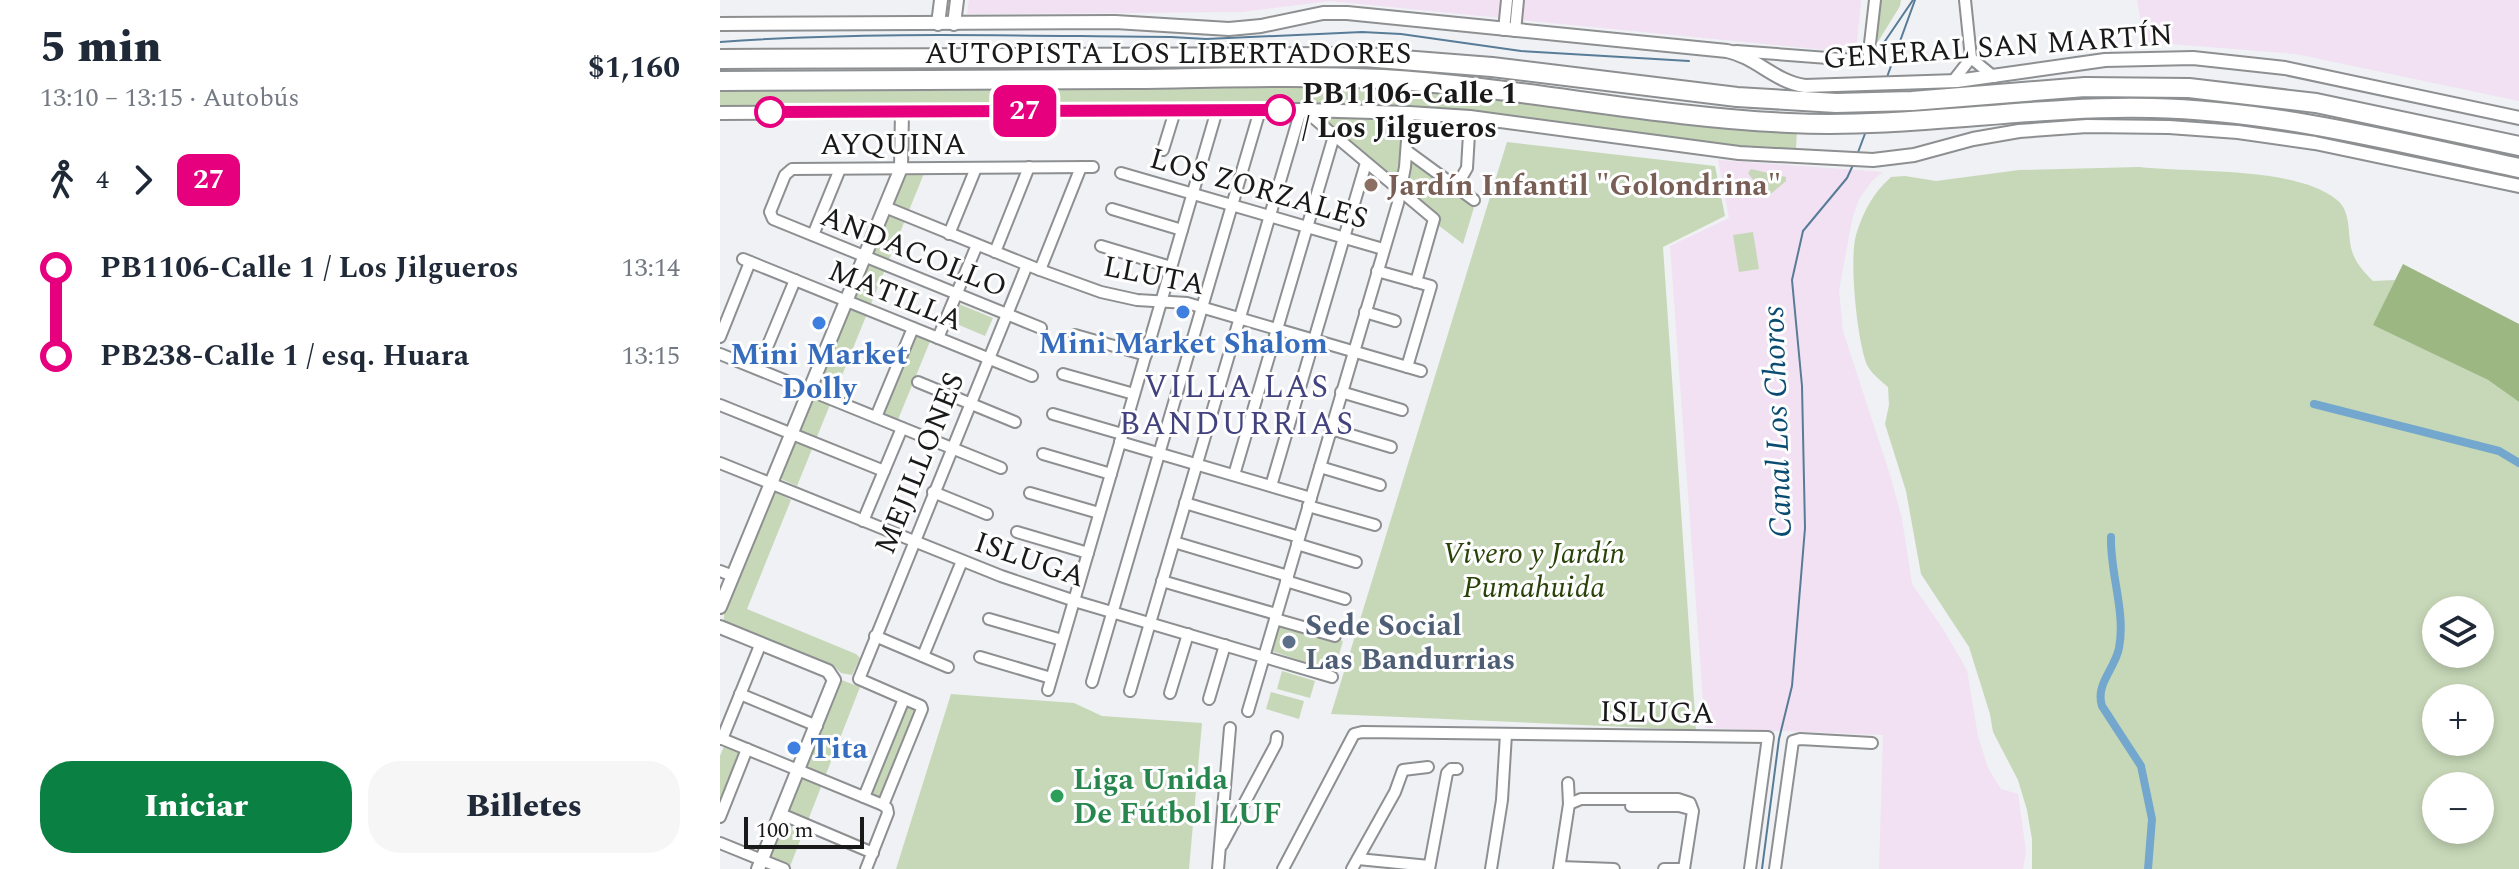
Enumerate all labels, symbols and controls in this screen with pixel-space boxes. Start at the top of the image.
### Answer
street label: GENERAL SAN MARTÍN [1821,12,2175,82]
text: 5 min [40,14,162,81]
street label: AUTOPISTA LOS LIBERTADORES [925,31,1411,77]
text: $1,160 [588,45,680,91]
place label: PB1106-Calle 1 / Los Jilgueros [1302,71,1518,151]
text: 13:10 – 13:15 · Autobús [40,78,300,118]
line badge: 27 [989,85,1061,137]
text: 27 [1009,89,1041,132]
marker: PB1106-Calle 1 / Los Jilgueros [1265,95,1295,125]
unlabelled marker [755,97,785,127]
street label: AYQUINA [820,122,966,168]
street label: LOS ZORZALES [1144,136,1373,242]
icon: walk [40,158,84,202]
icon: forward [121,158,165,202]
text: 27 [193,158,224,201]
text: 4 [96,160,109,200]
place label: Jardín Infantil "Golondrina" [1387,163,1781,209]
marker: Jardín Infantil "Golondrina" [1362,176,1380,194]
street label: ANDACOLLO [813,194,1014,310]
street label: LLUTA [1099,244,1209,308]
text: PB1106-Calle 1 / Los Jilgueros [100,245,519,291]
text: 13:14 [621,248,680,288]
street label: MATILLA [821,248,970,344]
marker: Mini Market Shalom [1174,303,1192,321]
water label: Canal Los Choros [1749,305,1806,539]
marker: Mini Market Dolly [810,314,828,332]
place label: Mini Market Shalom [1038,321,1328,367]
place label: Mini Market Dolly [730,332,908,412]
text: PB238-Calle 1 / esq. Huara [100,333,469,379]
text: 13:15 [621,336,680,376]
district label: VILLA LAS BANDURRIAS [1119,363,1355,449]
street label: MEJILLONES [863,366,977,561]
street label: ISLUGA [968,520,1091,600]
park label: Vivero y Jardín Pumahuida [1443,531,1626,611]
map controls [2422,596,2494,844]
button: layers [2422,596,2494,668]
place label: Sede Social Las Bandurrias [1305,603,1515,683]
marker: Sede Social Las Bandurrias [1280,633,1298,651]
button: + [2422,684,2494,756]
street label: ISLUGA [1599,689,1715,737]
place label: Tita [810,726,869,772]
marker: Tita [785,739,803,757]
place label: Liga Unida De Fútbol LUF [1073,757,1282,837]
button: Iniciar [40,761,352,853]
button: Billetes [368,761,680,853]
button: − [2422,772,2494,844]
marker: Liga Unida De Fútbol LUF [1048,787,1066,805]
scale bar [744,813,864,849]
text: 100 m [756,814,813,847]

